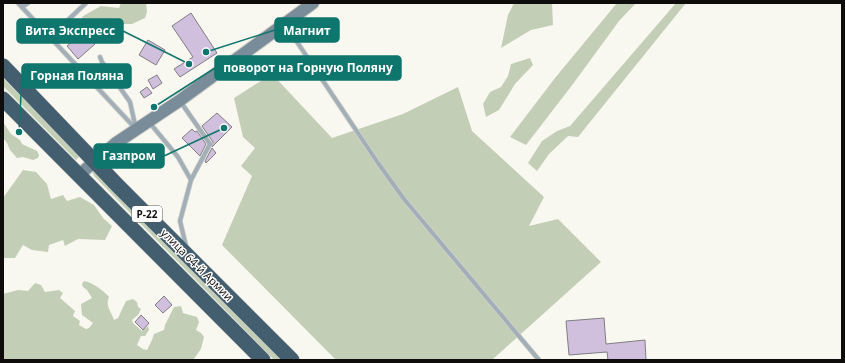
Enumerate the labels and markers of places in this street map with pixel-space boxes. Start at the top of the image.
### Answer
callout: Магнит [275,18,339,42]
callout: Вита Экспресс [17,19,123,43]
callout: поворот на Горную Поляну [215,56,401,80]
callout: Горная Поляна [22,64,131,88]
callout: Газпром [94,144,164,168]

